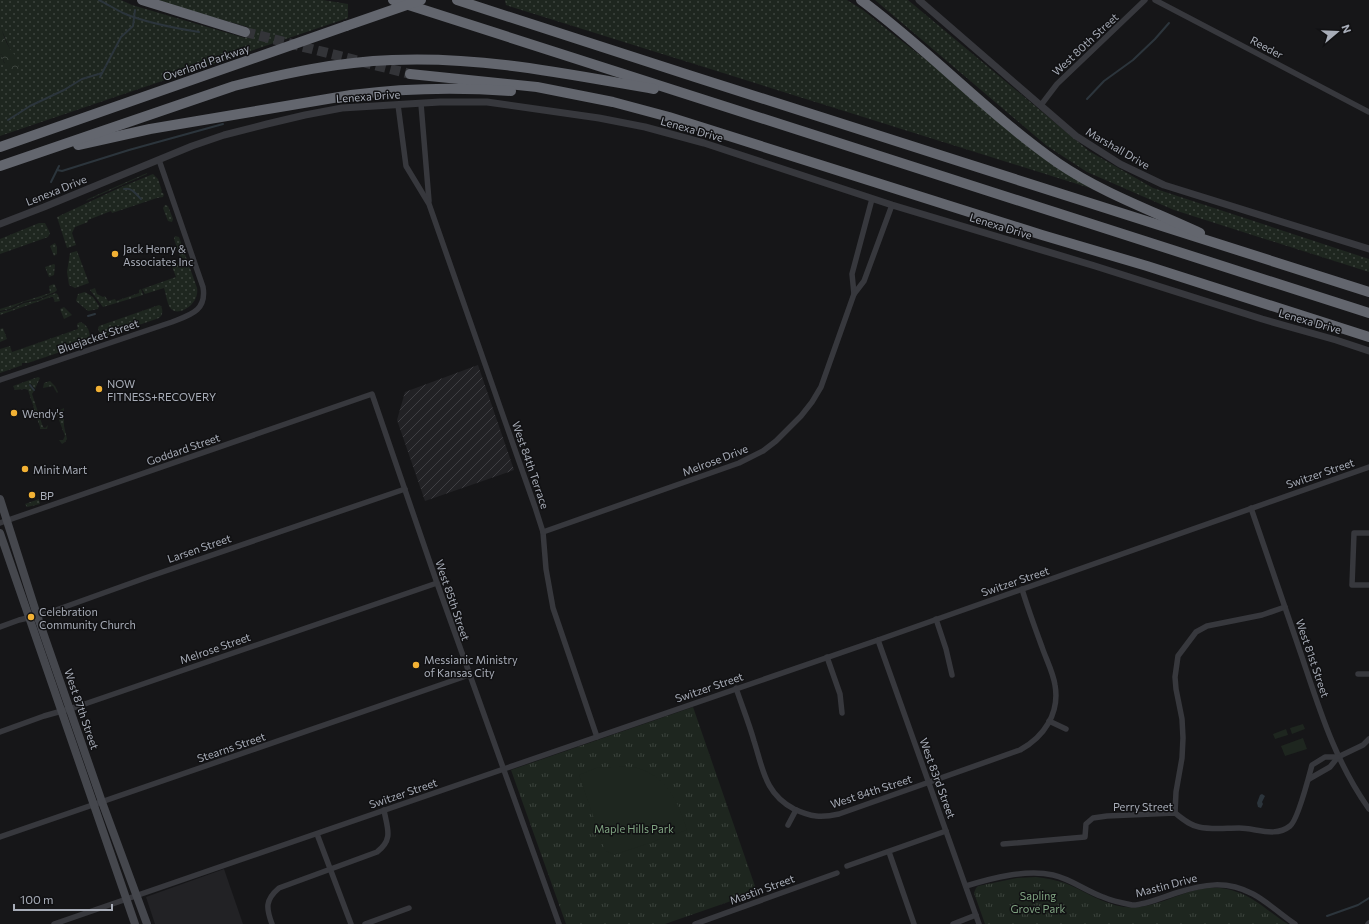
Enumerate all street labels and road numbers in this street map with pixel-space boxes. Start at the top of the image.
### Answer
street label: West 80th Street [1049,10,1121,78]
street label: Reeder [1248,33,1286,61]
street label: Overland Parkway [161,41,251,83]
street label: Lenexa Drive [335,87,401,105]
street label: Lenexa Drive [659,114,725,144]
street label: Marshall Drive [1084,124,1152,172]
street label: Lenexa Drive [24,172,89,208]
street label: Lenexa Drive [968,210,1034,242]
street label: Lenexa Drive [1277,306,1343,336]
street label: Bluejacket Street [56,316,141,356]
street label: West 84th Terrace [510,420,552,511]
street label: Goddard Street [145,430,222,468]
street label: Melrose Drive [680,441,750,478]
street label: Switzer Street [1284,455,1356,491]
street label: Larsen Street [165,531,233,565]
street label: West 85th Street [433,558,473,643]
street label: Switzer Street [979,563,1051,599]
street label: West 81st Street [1294,617,1333,699]
street label: Melrose Street [178,630,252,666]
street label: West 87th Street [62,667,102,751]
street label: Switzer Street [673,669,745,705]
street label: Stearns Street [195,729,267,765]
street label: West 83rd Street [917,736,959,820]
street label: West 84th Street [829,772,914,810]
street label: Switzer Street [367,775,439,811]
street label: Perry Street [1113,800,1174,813]
street label: Mastin Drive [1134,870,1199,899]
street label: Mastin Street [728,871,797,907]

